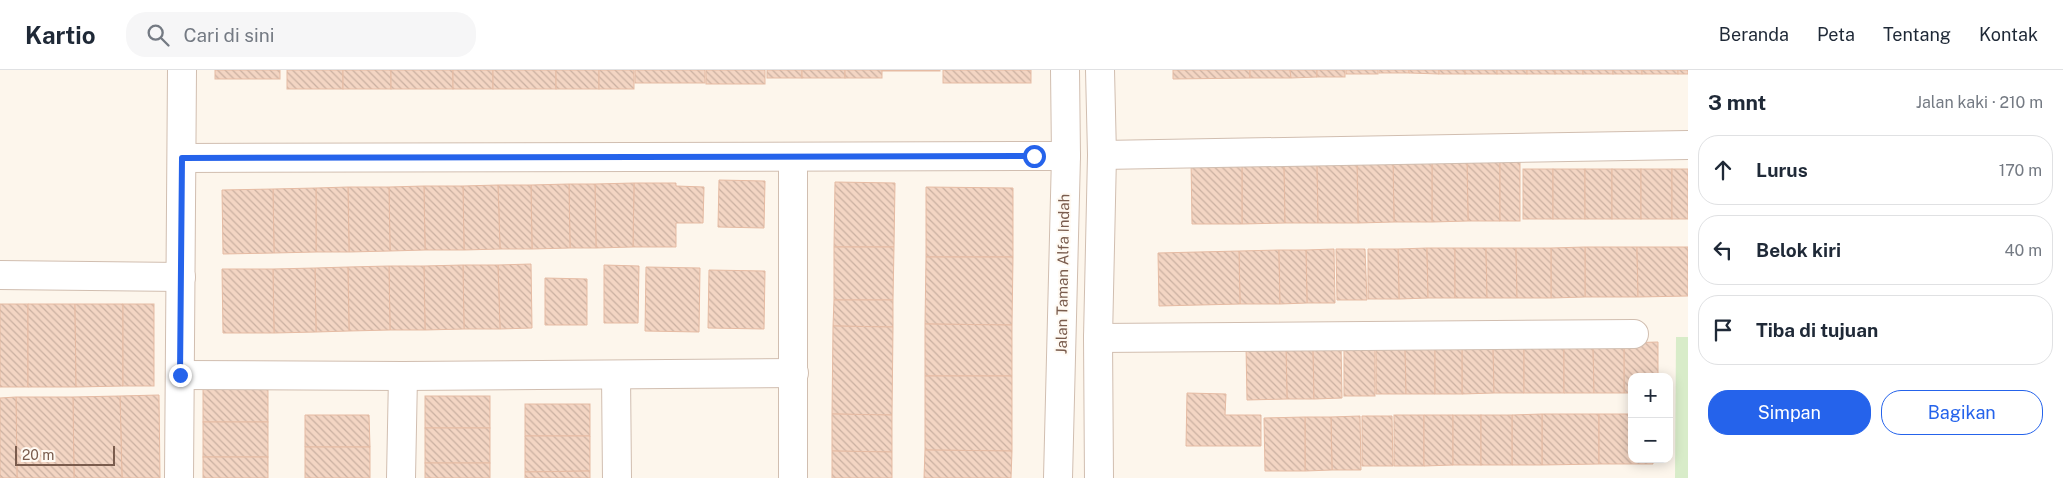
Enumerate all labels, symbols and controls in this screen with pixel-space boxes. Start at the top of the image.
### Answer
search box [126,12,476,57]
text: Kartio [25,21,96,49]
icon: search [144,21,172,49]
text: Cari di sini [184,24,274,46]
text: Beranda [1719,24,1789,45]
text: Peta [1817,24,1855,45]
text: Tentang [1883,24,1951,45]
text: Kontak [1979,24,2038,45]
text: 3 mnt [1708,90,1766,115]
text: Jalan kaki · 210 m [1916,93,2043,112]
route start [1023,145,1046,168]
icon: ahead [1709,156,1737,184]
text: Lurus [1756,159,1808,181]
text: 170 m [1999,161,2042,180]
street label: Jalan Taman Alfa Indah [1053,194,1072,354]
icon: left [1709,236,1737,264]
text: Belok kiri [1756,239,1841,261]
text: 40 m [2004,241,2042,260]
icon: arrive [1709,316,1737,344]
text: Tiba di tujuan [1756,319,1878,341]
route end [169,364,192,387]
map controls [1628,373,1673,463]
button: + [1628,373,1673,418]
button: Simpan [1708,390,1871,435]
button: Bagikan [1881,390,2043,435]
button: − [1628,418,1673,463]
scale bar [15,443,115,466]
text: 20 m [22,447,54,463]

